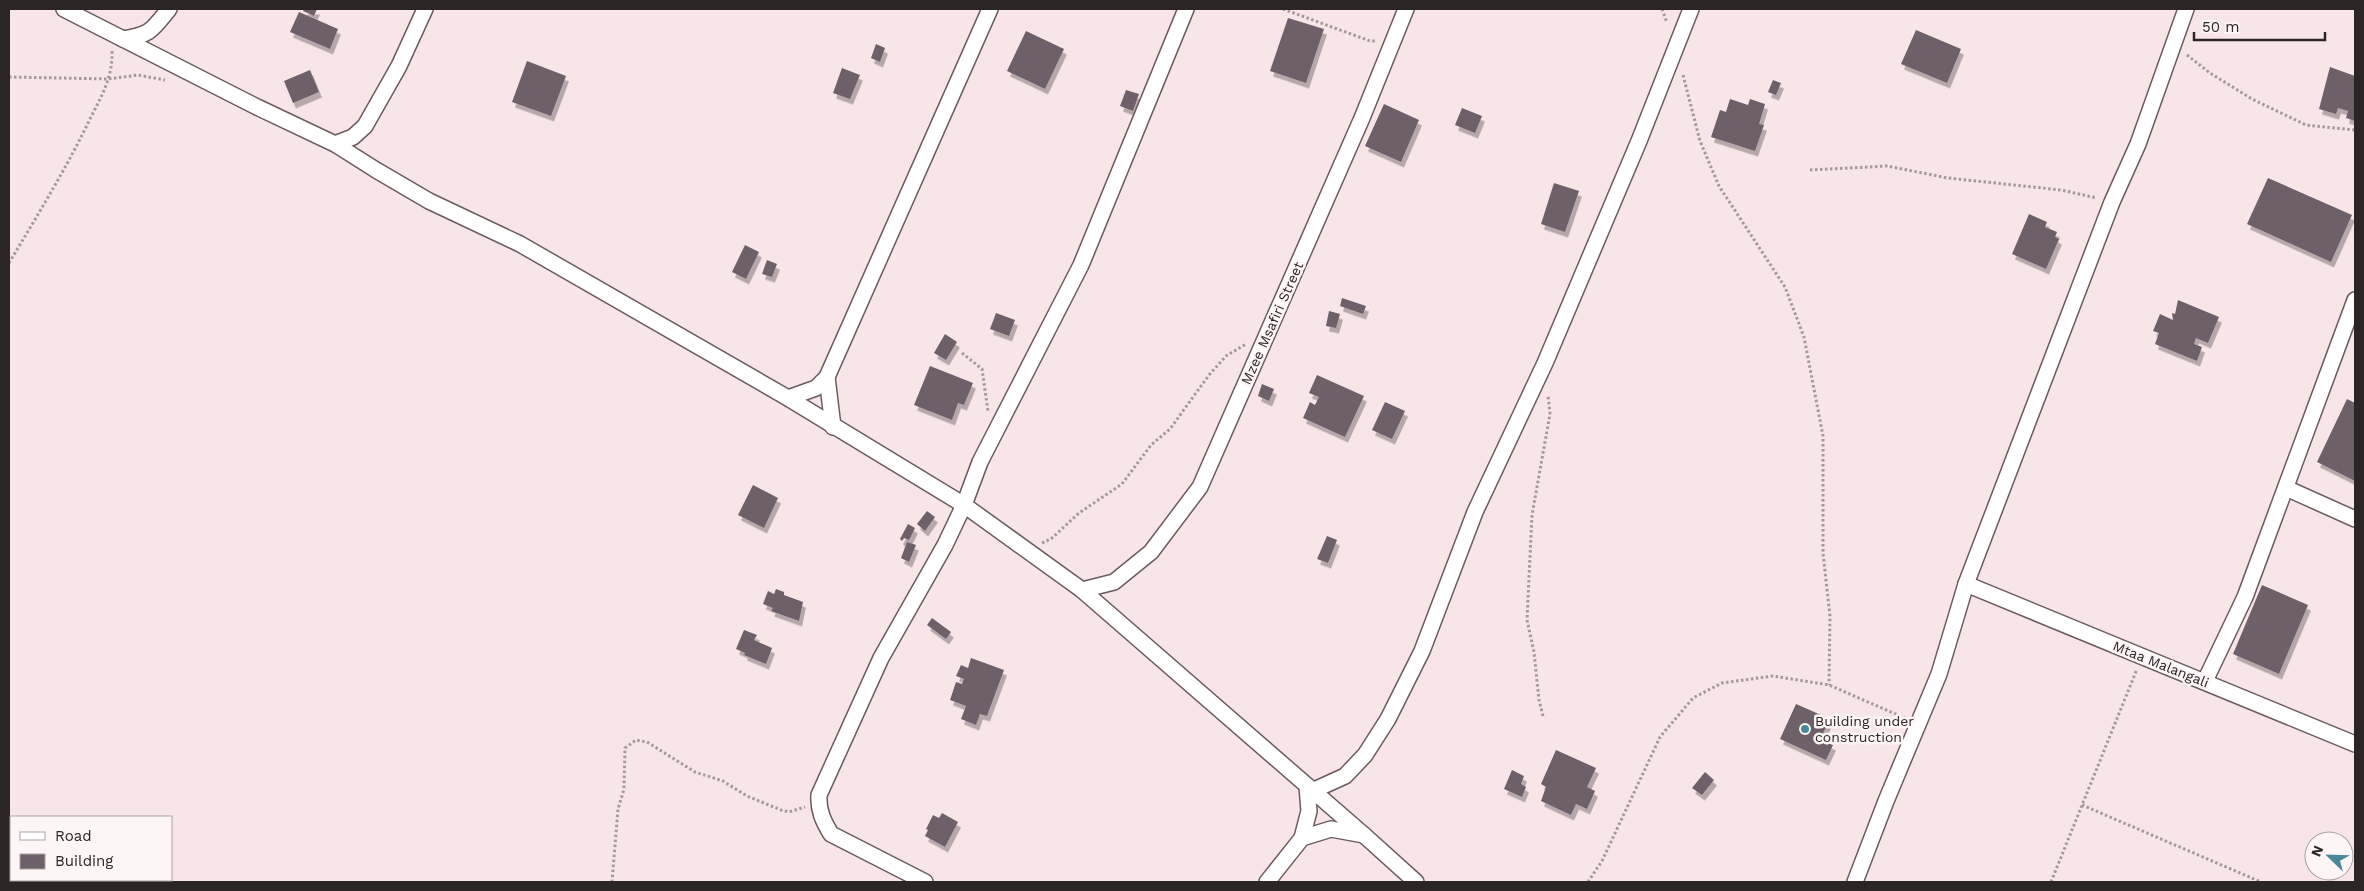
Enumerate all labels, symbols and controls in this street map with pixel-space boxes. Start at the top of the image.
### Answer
scale bar [2194,10,2325,42]
text: 50 m [2202,18,2239,36]
street label: Mzee Msafiri Street [1238,259,1306,387]
street label: Mtaa Malangali [2111,637,2211,691]
place label: Building under construction [1815,713,1914,745]
marker: Building under construction [1799,723,1811,735]
legend [10,816,172,881]
text: Road [55,827,92,845]
north arrow [2304,831,2354,881]
text: N [2308,843,2326,859]
text: Building [55,852,113,870]

